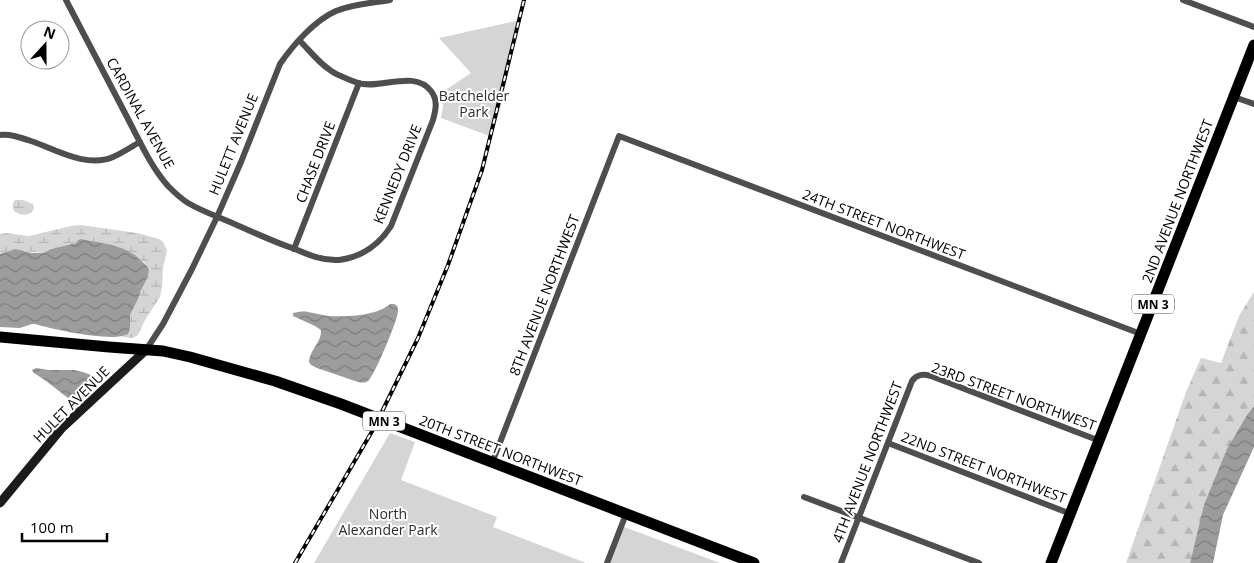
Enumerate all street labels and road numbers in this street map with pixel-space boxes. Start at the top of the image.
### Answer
street label: CARDINAL AVENUE [103,54,179,172]
street label: HULETT AVENUE [204,90,262,198]
street label: 2ND AVENUE NORTHWEST [1137,116,1217,285]
street label: CHASE DRIVE [291,118,339,206]
street label: KENNEDY DRIVE [368,121,426,227]
street label: 24TH STREET NORTHWEST [800,184,968,264]
street label: 8TH AVENUE NORTHWEST [504,211,584,378]
road number: MN 3 [1132,294,1174,314]
street label: 23RD STREET NORTHWEST [929,357,1099,435]
street label: HULET AVENUE [29,362,113,446]
street label: 4TH AVENUE NORTHWEST [827,378,907,545]
street label: 20TH STREET NORTHWEST [417,410,585,490]
road number: MN 3 [363,412,405,431]
street label: 22ND STREET NORTHWEST [899,427,1070,507]

